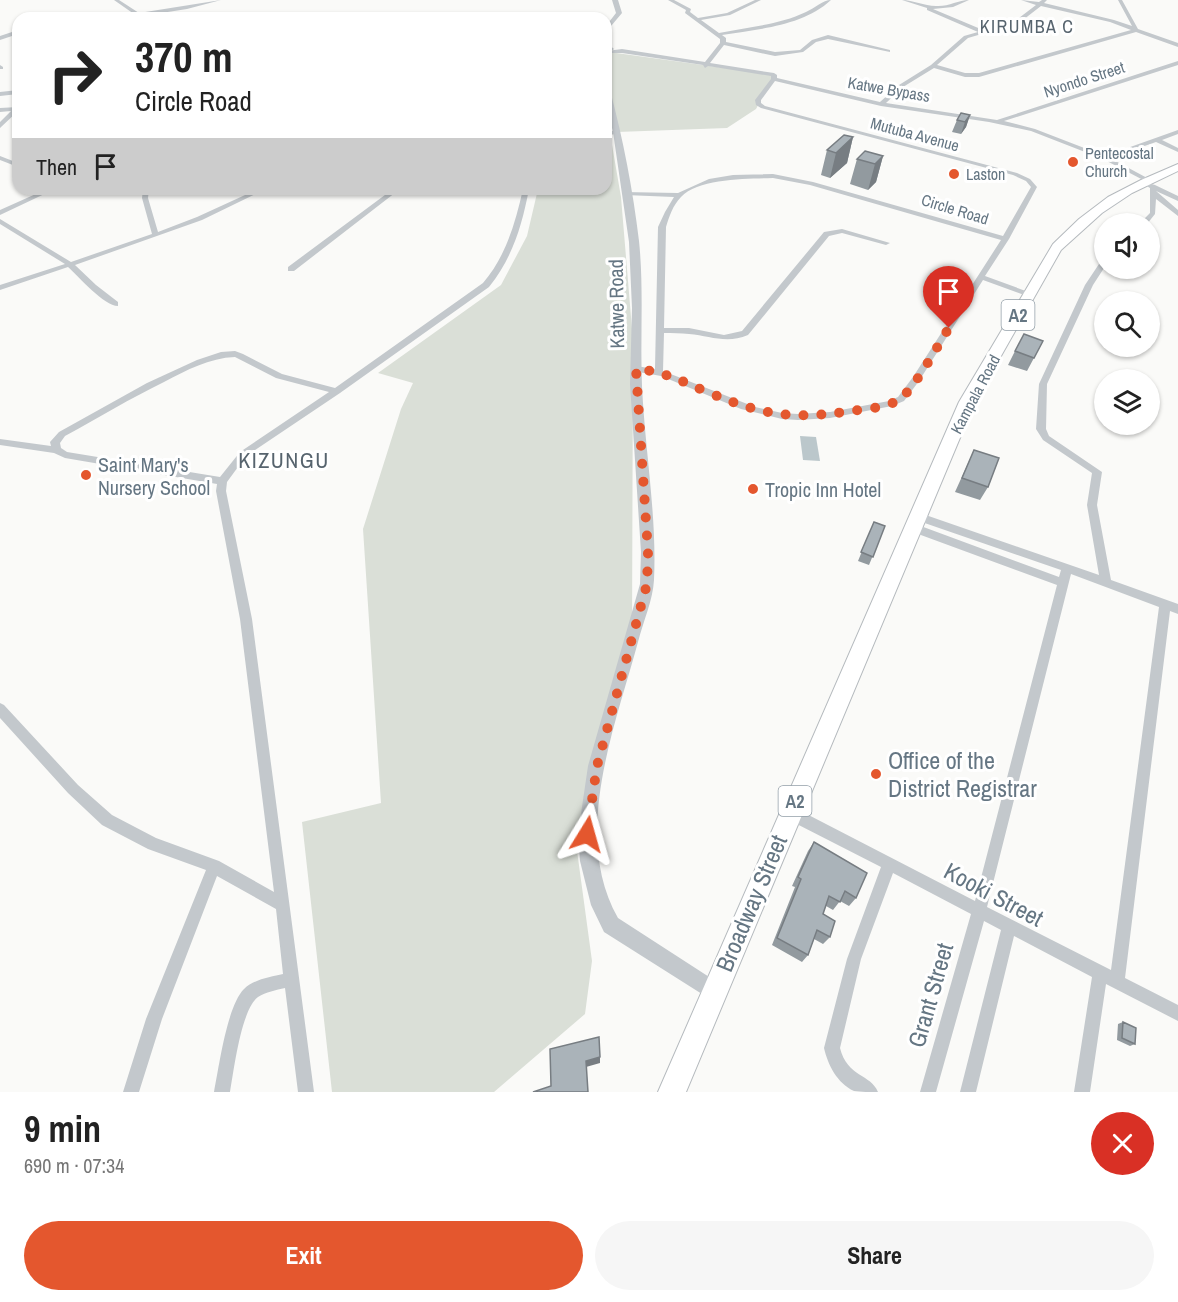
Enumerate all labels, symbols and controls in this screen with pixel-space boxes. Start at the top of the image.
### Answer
district label: KIRUMBA C [980,14,1074,39]
text: 370 m [135,29,233,85]
icon: right [36,36,114,114]
street label: Nyondo Street [1041,55,1128,102]
street label: Katwe Bypass [846,71,932,107]
text: Circle Road [135,83,252,119]
street label: Mutuba Avenue [868,112,962,156]
place label: Pentecostal Church [1085,142,1154,182]
icon: arrive [89,150,122,183]
text: Then [36,152,77,182]
marker: Pentecostal Church [1066,155,1080,169]
place label: Laston [966,163,1005,185]
marker: Laston [947,167,961,181]
street label: Circle Road [919,188,991,230]
map controls [1094,213,1160,435]
button: sound [1094,213,1160,279]
street label: Katwe Road [602,259,630,349]
pin [923,266,974,328]
icon: arrive [932,275,965,308]
button: search [1094,291,1160,357]
road number: A2 [1002,300,1034,330]
street label: Kampala Road [945,351,1005,437]
button: layers [1094,369,1160,435]
district label: KIZUNGU [238,445,330,475]
place label: Saint Mary's Nursery School [98,451,210,501]
marker: Saint Mary's Nursery School [79,468,93,482]
place label: Tropic Inn Hotel [765,476,881,503]
marker: Tropic Inn Hotel [746,482,760,496]
place label: Office of the District Registrar [888,744,1037,804]
marker: Office of the District Registrar [869,767,883,781]
road number: A2 [778,786,812,816]
position arrow [555,802,619,866]
street label: Broadway Street [708,829,794,976]
street label: Kooki Street [939,854,1050,934]
street label: Grant Street [900,939,960,1051]
text: 9 min [24,1105,101,1153]
button: close [1091,1112,1154,1175]
text: 690 m · 07:34 [24,1152,124,1179]
button: Exit [24,1221,583,1290]
button: Share [595,1221,1154,1290]

